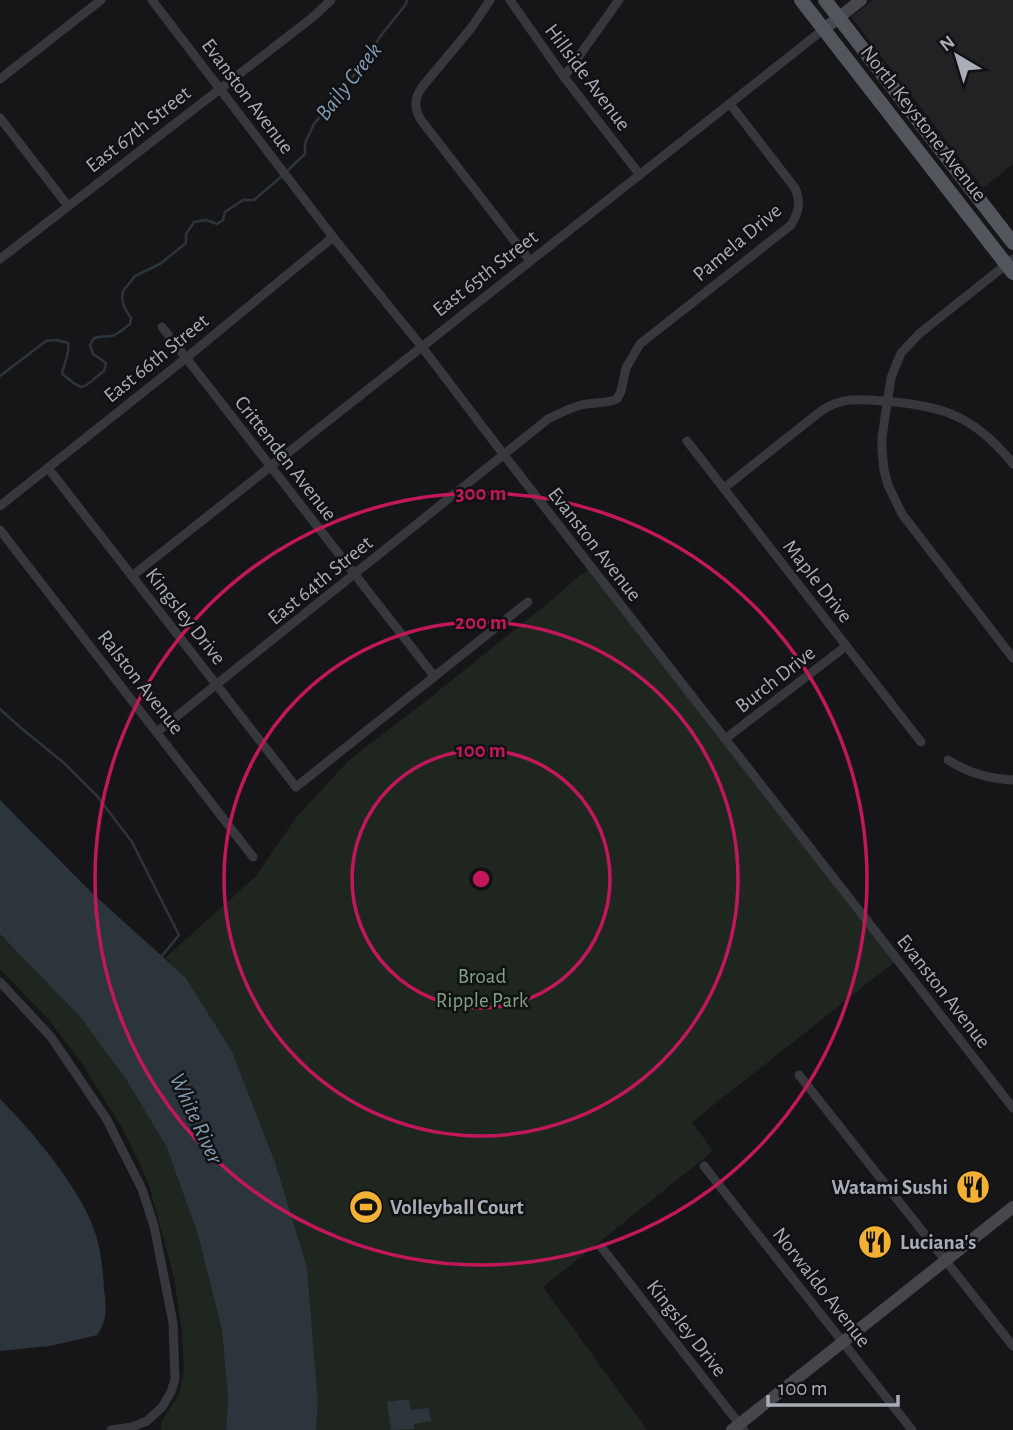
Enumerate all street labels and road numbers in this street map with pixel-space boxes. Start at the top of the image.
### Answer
street label: Hillside Avenue [541,20,634,135]
street label: Evanston Avenue [198,35,298,158]
street label: North Keystone Avenue [855,40,993,206]
street label: East 67th Street [82,82,195,177]
street label: Pamela Drive [689,200,786,285]
street label: East 65th Street [429,226,542,321]
street label: East 66th Street [100,310,213,407]
street label: Crittenden Avenue [231,392,341,525]
street label: Evanston Avenue [544,483,645,605]
street label: East 64th Street [264,532,377,629]
street label: Maple Drive [779,536,856,627]
street label: Kingsley Drive [142,564,230,669]
street label: Ralston Avenue [94,626,188,738]
street label: Burch Drive [732,642,819,717]
street label: Evanston Avenue [893,930,994,1052]
street label: Norwaldo Avenue [768,1223,875,1351]
street label: Kingsley Drive [643,1276,731,1381]

